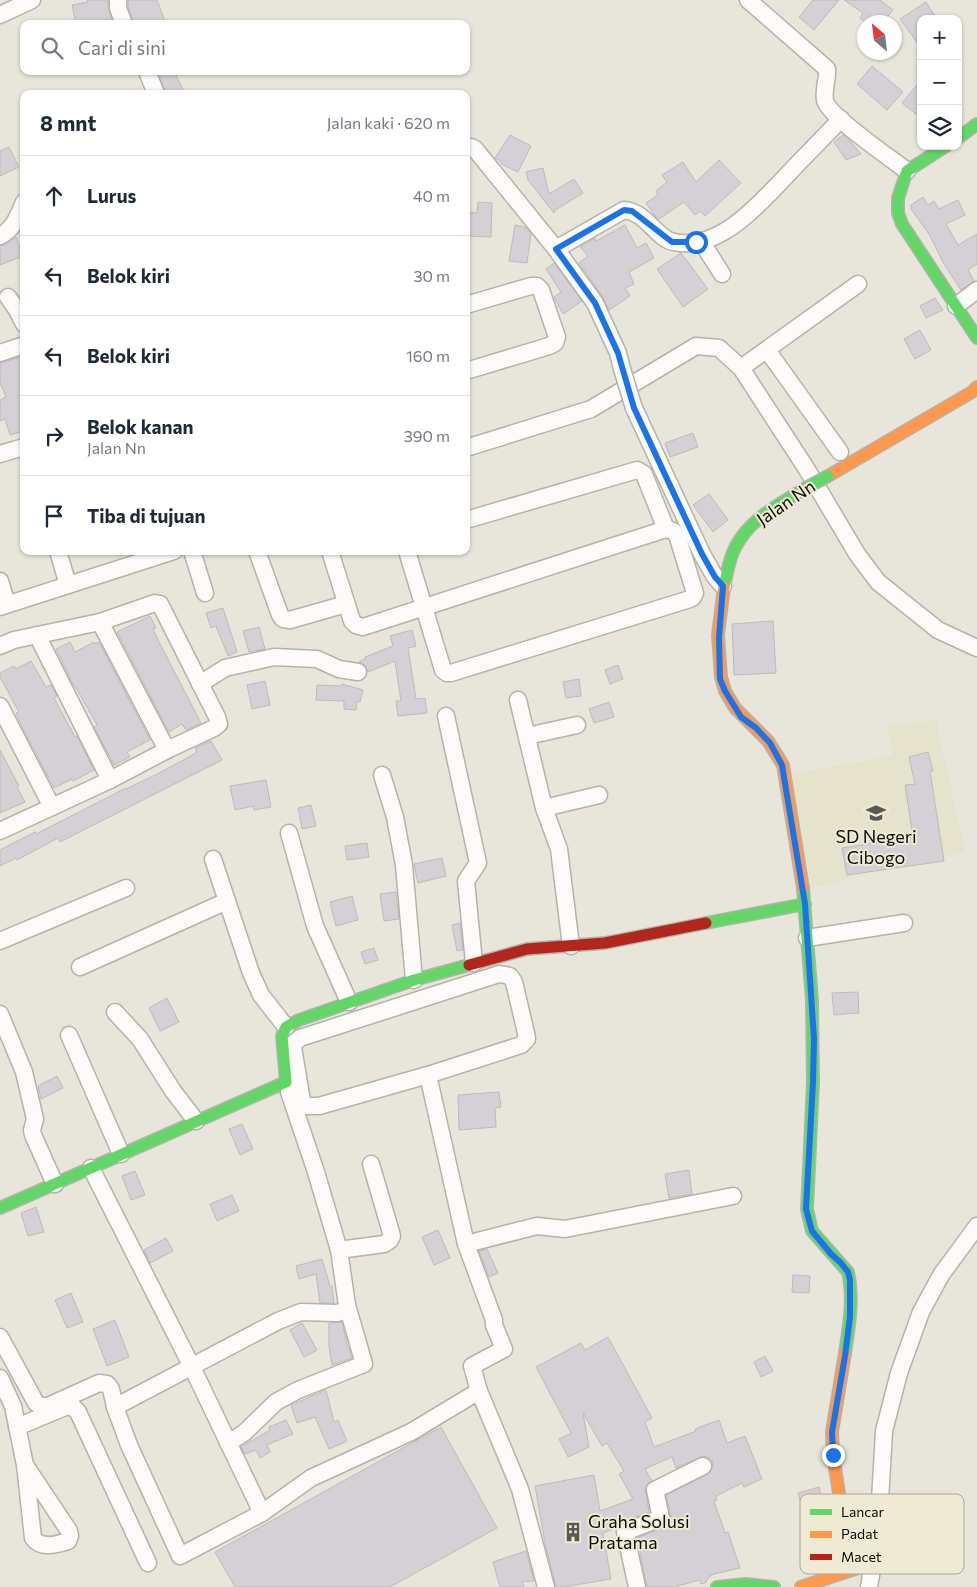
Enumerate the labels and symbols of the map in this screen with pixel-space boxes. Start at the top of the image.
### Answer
north arrow [857,15,902,60]
route start [685,231,708,254]
street label: Jalan Nn [752,475,819,530]
school or university icon: SD Negeri Cibogo [865,802,887,824]
place label: SD Negeri Cibogo [835,825,917,868]
route end [822,1444,845,1467]
legend [800,1494,964,1574]
text: Lancar [841,1503,885,1520]
place label: Graha Solusi Pratama [588,1510,690,1553]
building icon: Graha Solusi Pratama [562,1521,584,1543]
text: Padat [841,1525,879,1542]
text: Macet [841,1548,882,1565]

